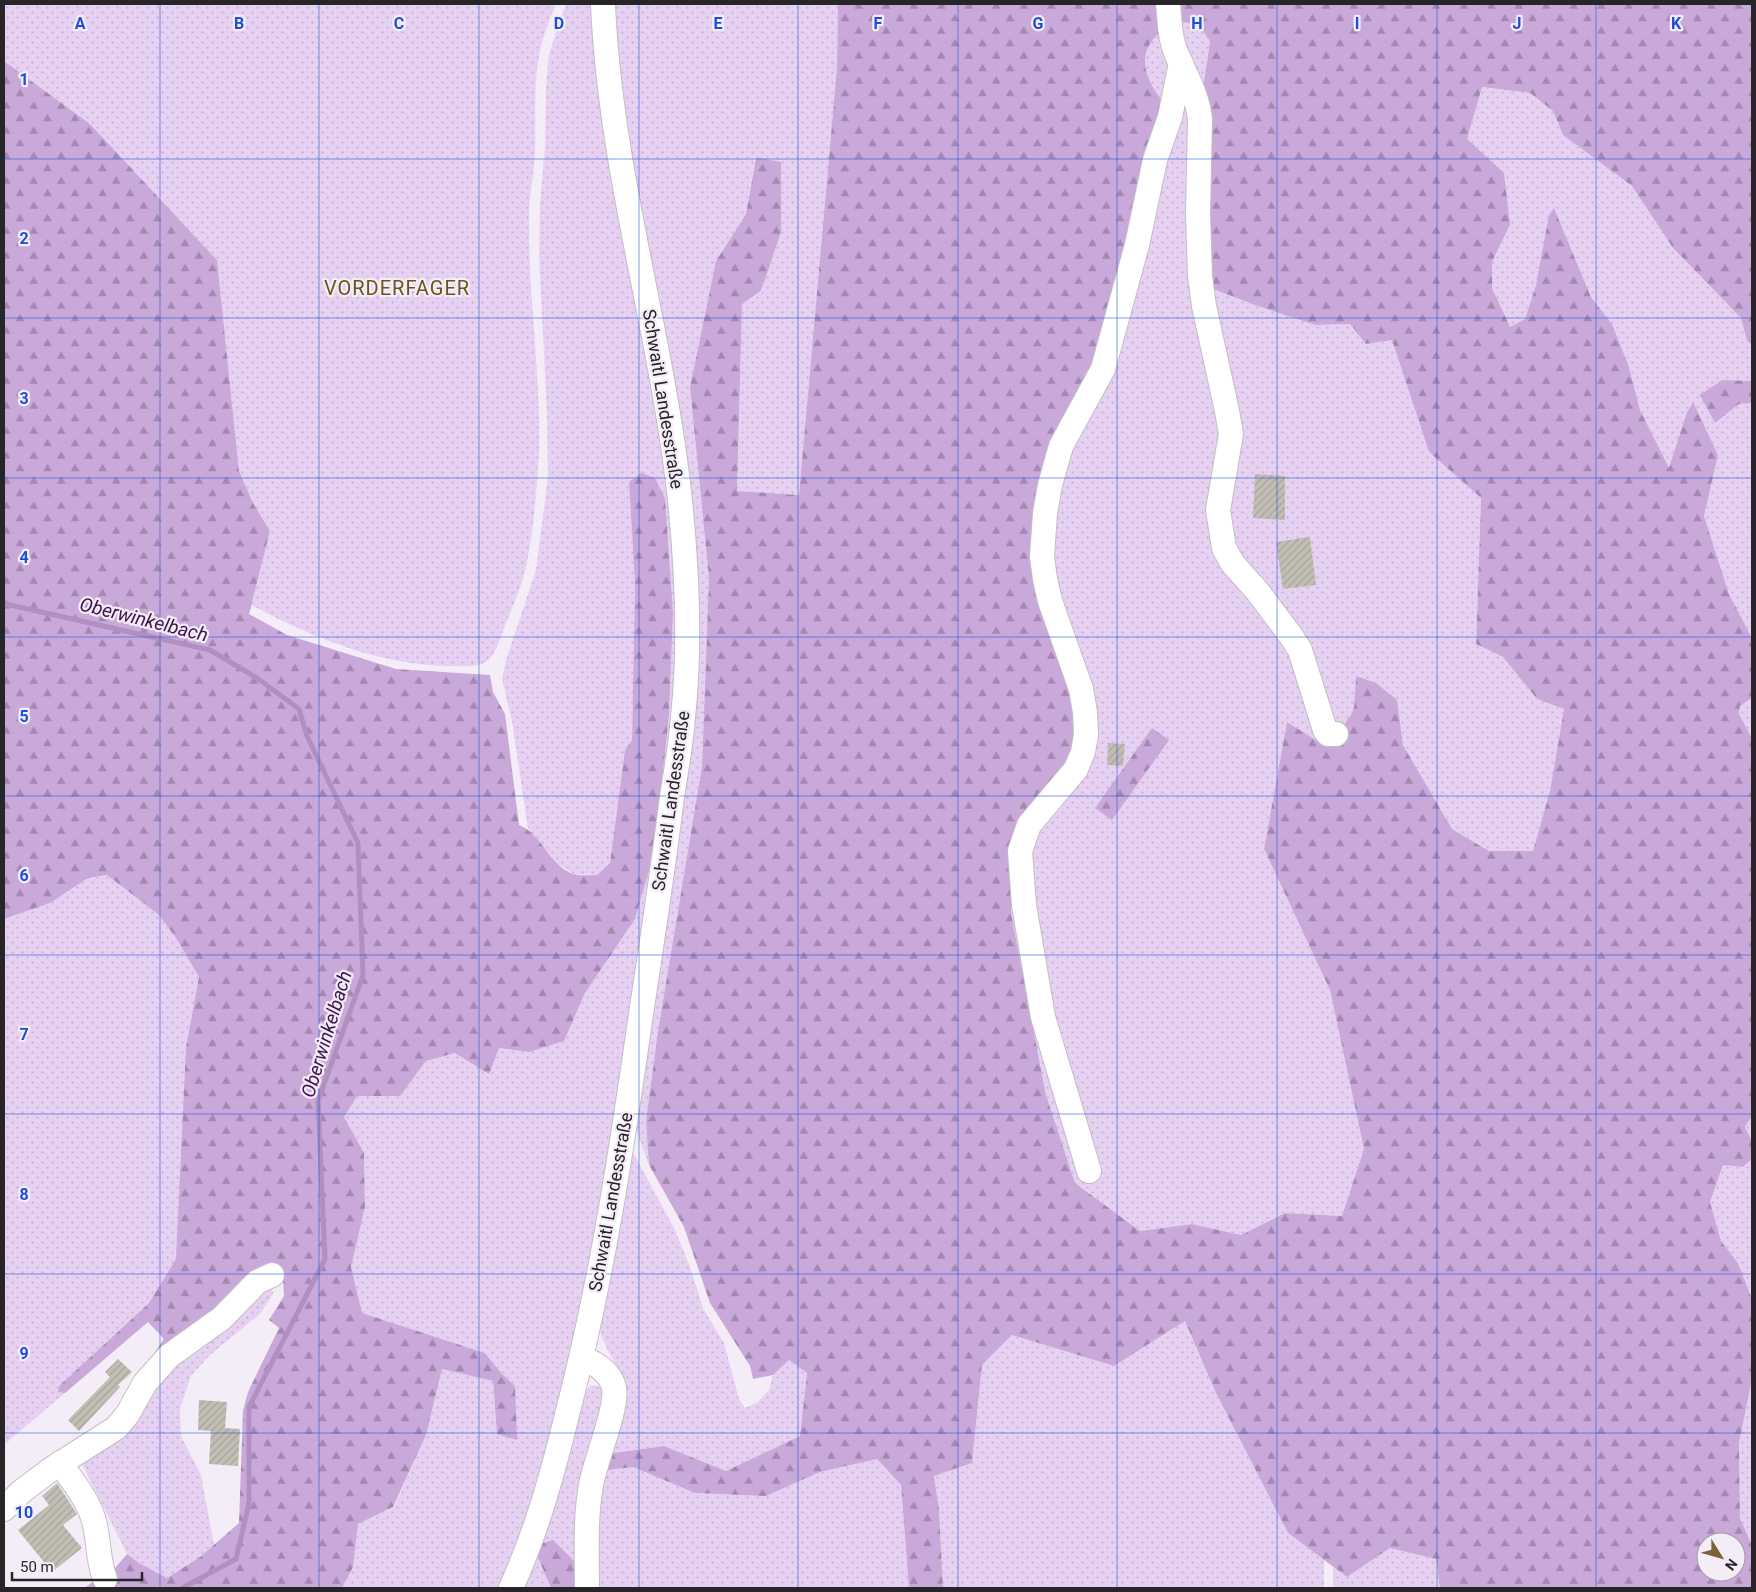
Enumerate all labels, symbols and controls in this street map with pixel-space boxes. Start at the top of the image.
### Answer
text: A [75,14,86,33]
text: B [234,14,244,33]
text: C [394,14,404,33]
text: D [554,14,564,33]
text: E [714,14,723,33]
text: F [874,14,883,33]
text: G [1033,14,1044,33]
text: H [1191,14,1203,33]
text: I [1355,14,1359,33]
text: J [1513,14,1521,33]
text: K [1671,14,1682,33]
text: 1 [19,70,29,89]
text: 2 [19,229,29,248]
district label: VORDERFAGER [324,276,470,300]
street label: Schwaitl Landesstraße [639,307,688,490]
text: 3 [19,389,29,408]
text: 4 [19,548,29,567]
water label: Oberwinkelbach [77,592,210,647]
text: 5 [19,707,29,726]
street label: Schwaitl Landesstraße [647,709,694,892]
text: 6 [19,866,29,885]
water label: Oberwinkelbach [296,968,357,1100]
text: 7 [19,1025,29,1044]
street label: Schwaitl Landesstraße [584,1111,637,1293]
text: 8 [19,1185,29,1204]
text: 9 [19,1344,29,1363]
text: 10 [15,1503,33,1522]
north arrow [1696,1532,1746,1582]
scale bar [12,1550,142,1582]
text: N [1722,1556,1741,1574]
text: 50 m [20,1558,54,1576]

